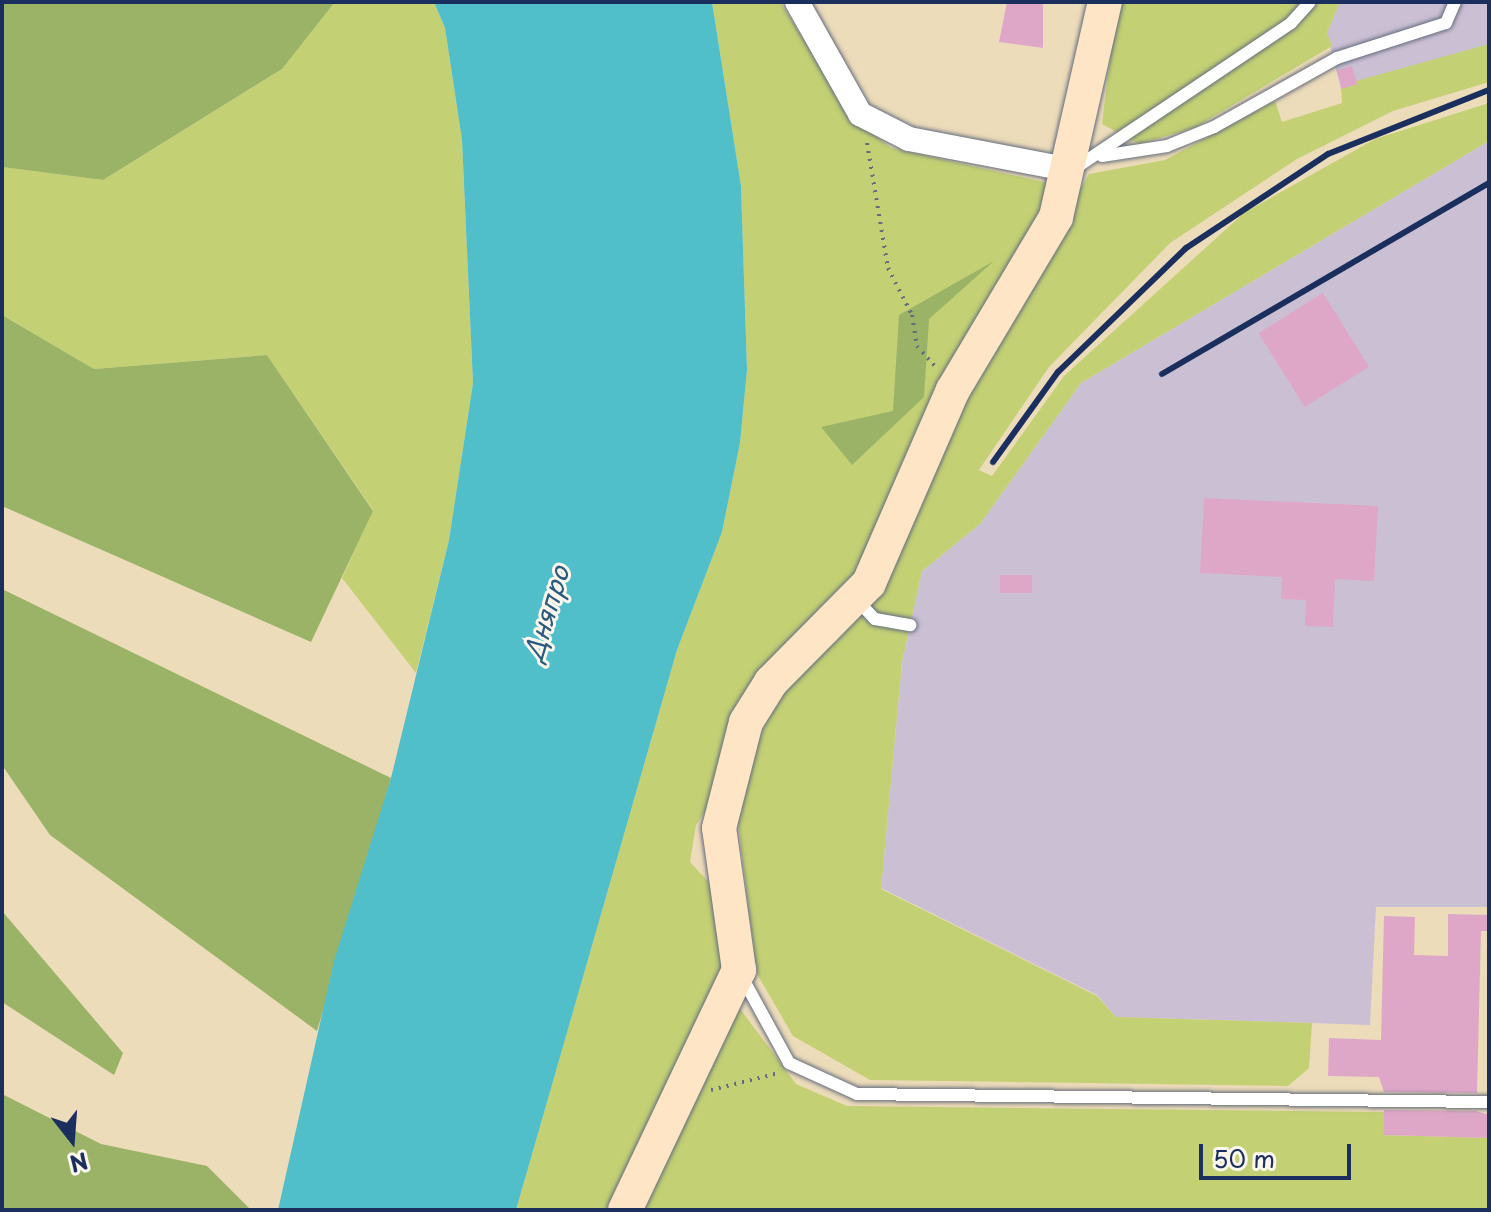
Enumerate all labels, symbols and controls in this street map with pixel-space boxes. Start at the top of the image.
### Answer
water label: Дняпро [517,562,575,664]
north arrow [32,1100,112,1180]
scale bar [1203,1128,1355,1178]
text: 50 m [1213,1140,1275,1176]
text: N [66,1145,92,1182]

